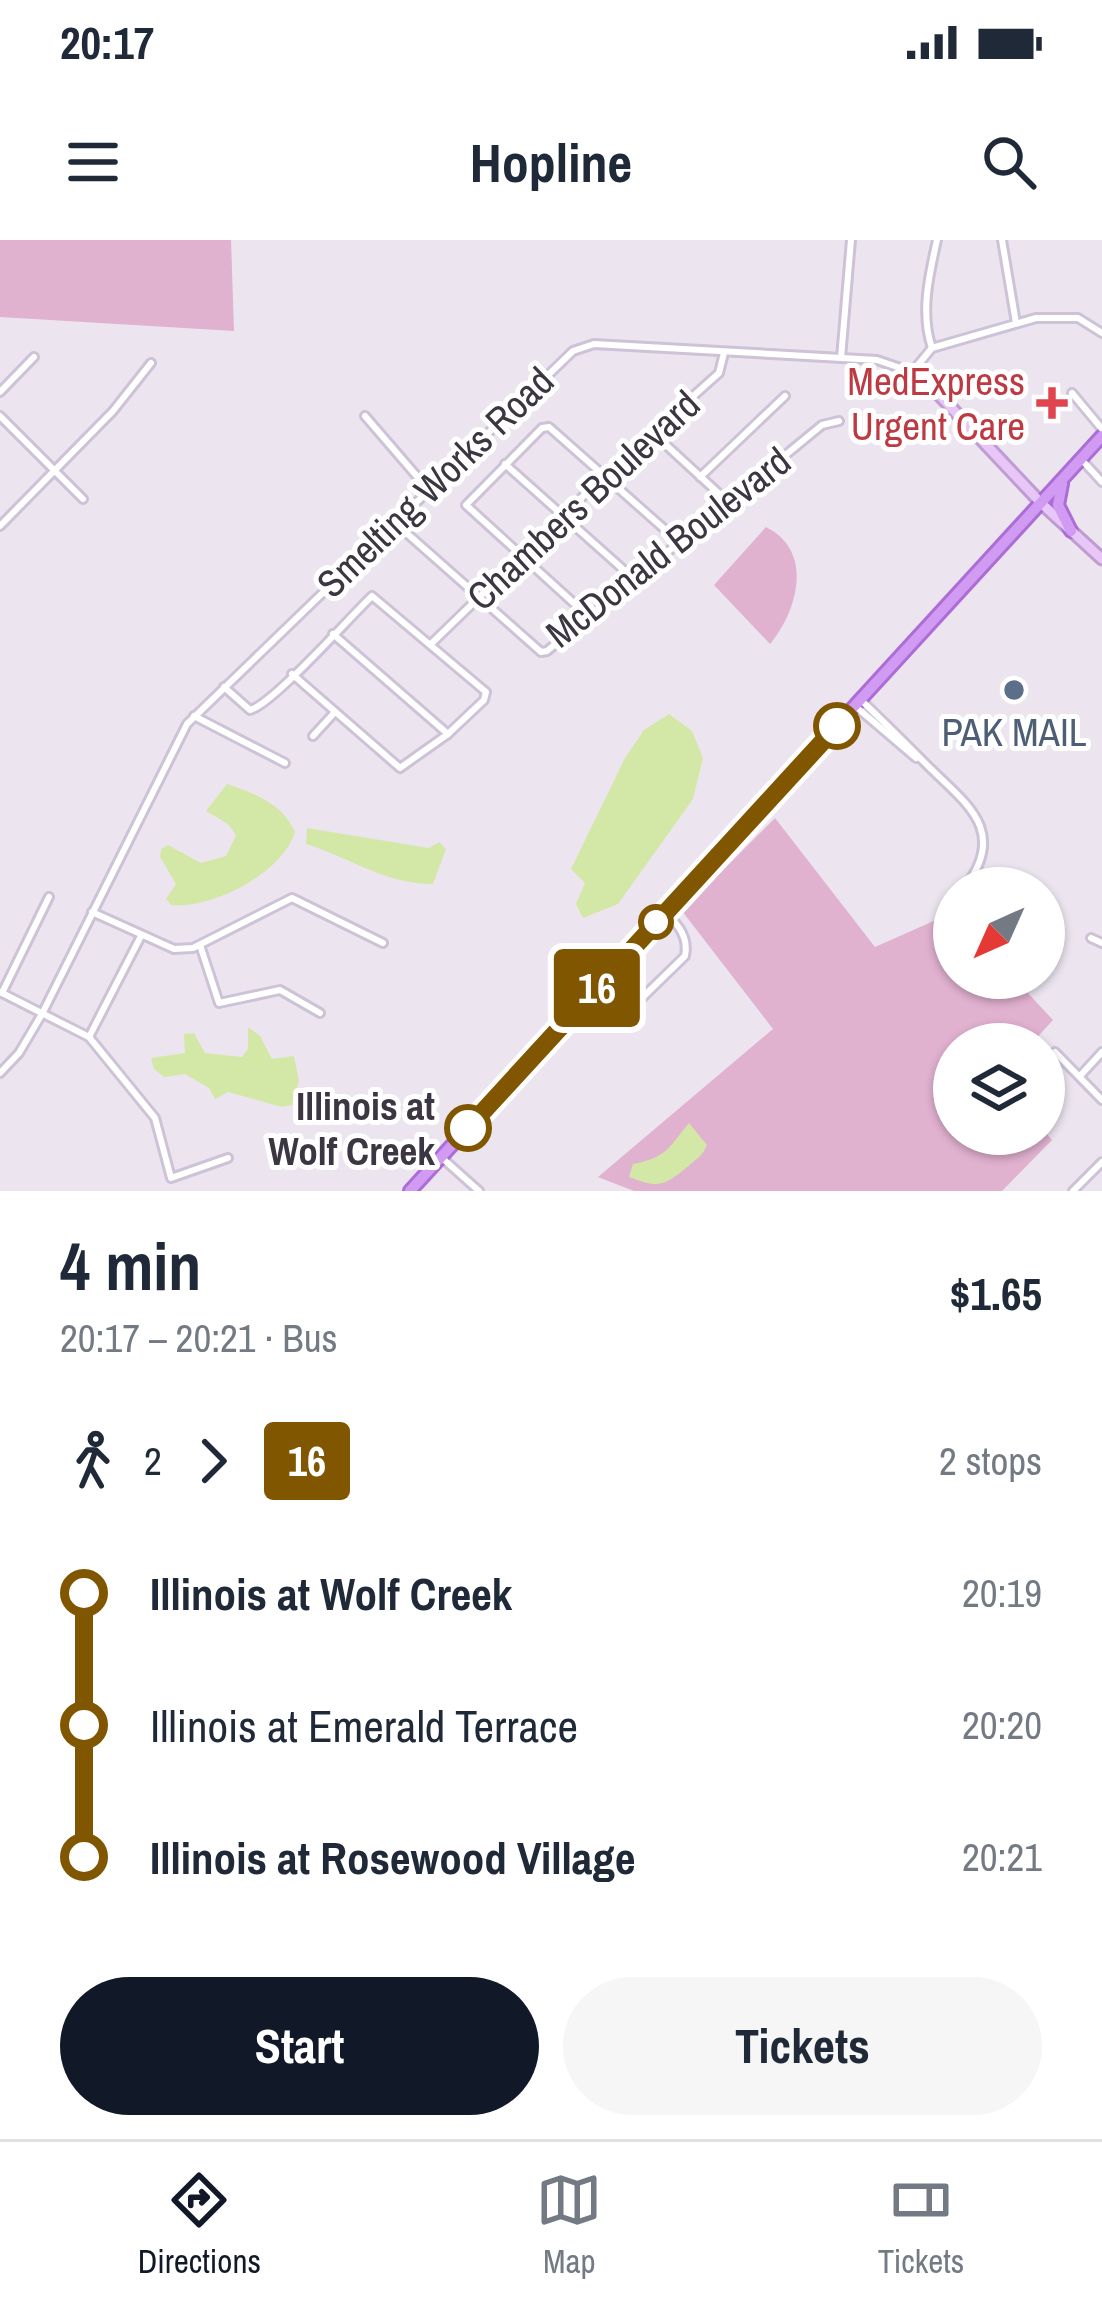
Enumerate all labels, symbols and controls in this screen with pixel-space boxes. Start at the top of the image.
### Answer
text: 20:17 [60,12,154,73]
text: Hopline [470,126,632,199]
icon: menu [60,129,126,195]
icon: search [976,129,1042,195]
street label: Smelting Works Road [305,355,565,609]
place label: MedExpress Urgent Care [847,355,1025,452]
street label: Chambers Boulevard [455,379,711,621]
marker: MedExpress Urgent Care [1036,387,1068,419]
street label: McDonald Boulevard [535,435,801,659]
marker: PAK MAIL [1001,677,1027,703]
unlabelled marker [815,704,859,748]
place label: PAK MAIL [941,706,1087,758]
north arrow [933,867,1065,999]
map controls [933,867,1065,1155]
unlabelled marker [640,906,672,938]
line badge: 16 [543,949,651,1027]
text: 16 [578,960,616,1016]
button: layers [933,1023,1065,1155]
place label: Illinois at Wolf Creek [269,1080,435,1177]
marker: Illinois at Wolf Creek [446,1106,490,1150]
text: 4 min [60,1222,201,1311]
text: $1.65 [950,1263,1042,1324]
text: 20:17 – 20:21 · Bus [60,1312,337,1364]
icon: walk [60,1428,126,1494]
icon: forward [180,1428,246,1494]
text: 16 [288,1433,326,1489]
text: 2 [144,1435,162,1487]
text: 2 stops [939,1435,1042,1487]
text: Illinois at Wolf Creek [150,1563,512,1624]
text: 20:19 [962,1567,1042,1619]
text: Illinois at Emerald Terrace [150,1695,578,1756]
text: 20:20 [962,1699,1042,1751]
text: Illinois at Rosewood Village [150,1827,635,1888]
text: 20:21 [962,1831,1042,1883]
button: Start [60,1977,539,2115]
button: Tickets [563,1977,1042,2115]
tab: Directions [138,2167,261,2283]
tab: Map [536,2167,602,2283]
tab: Tickets [878,2167,964,2283]

